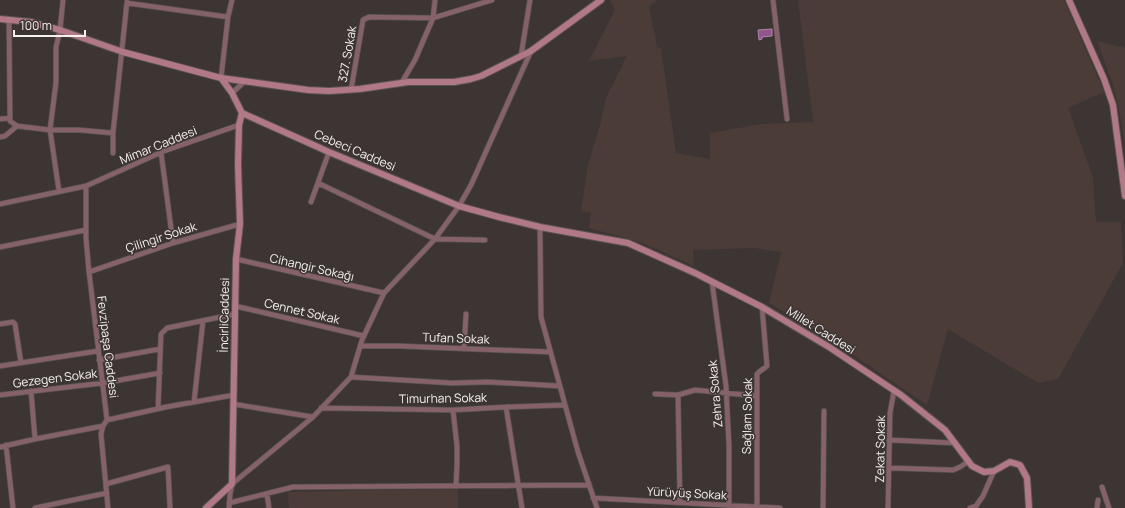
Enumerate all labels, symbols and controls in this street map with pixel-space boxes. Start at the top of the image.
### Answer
scale bar [14,12,85,38]
text: 100 m [20,17,52,34]
street label: 327. Sokak [334,23,361,84]
street label: Mimar Caddesi [117,122,199,168]
street label: Cebeci Caddesi [312,125,398,175]
street label: Çilingir Sokak [123,217,200,256]
street label: Cihangir Sokağı [268,249,356,285]
street label: İncirliCaddesi [215,278,233,352]
street label: Cennet Sokak [263,294,342,328]
street label: Fevzipaşa Caddesi [93,295,123,399]
street label: Millet Caddesi [783,302,859,358]
street label: Tufan Sokak [422,328,491,348]
street label: Zehra Sokak [703,358,726,428]
street label: Gezegen Sokak [12,364,99,392]
street label: Sağlam Sokak [738,377,756,454]
street label: Timurhan Sokak [399,389,488,407]
street label: Zekat Sokak [871,414,889,483]
street label: Yürüyüş Sokak [647,482,728,504]

